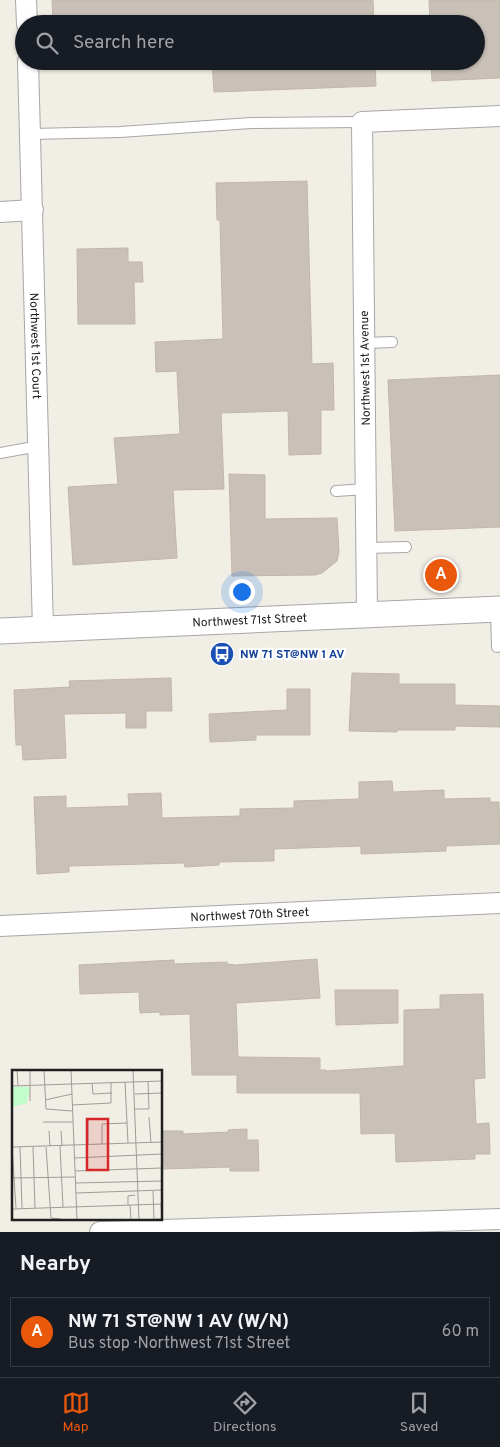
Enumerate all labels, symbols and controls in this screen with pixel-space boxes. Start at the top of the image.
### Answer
search box [15,15,485,70]
icon: search [33,29,61,57]
text: Search here [73,31,175,55]
street label: Northwest 1st Court [25,292,44,399]
street label: Northwest 1st Avenue [357,310,375,426]
pin: A [425,556,457,594]
your location [229,579,255,605]
street label: Northwest 71st Street [192,610,308,632]
bus stop icon: NW 71 ST@NW 1 AV [209,641,235,667]
place label: NW 71 ST@NW 1 AV [240,647,344,663]
street label: Northwest 70th Street [190,905,309,926]
inset map [12,1070,162,1220]
text: Nearby [20,1251,91,1278]
text: NW 71 ST@NW 1 AV (W/N) [68,1310,289,1334]
text: A [31,1322,43,1342]
text: 60 m [442,1322,479,1342]
text: Bus stop · Northwest 71st Street [68,1334,290,1354]
tab: Map [62,1389,90,1436]
tab: Directions [213,1389,277,1436]
tab: Saved [400,1389,438,1436]

